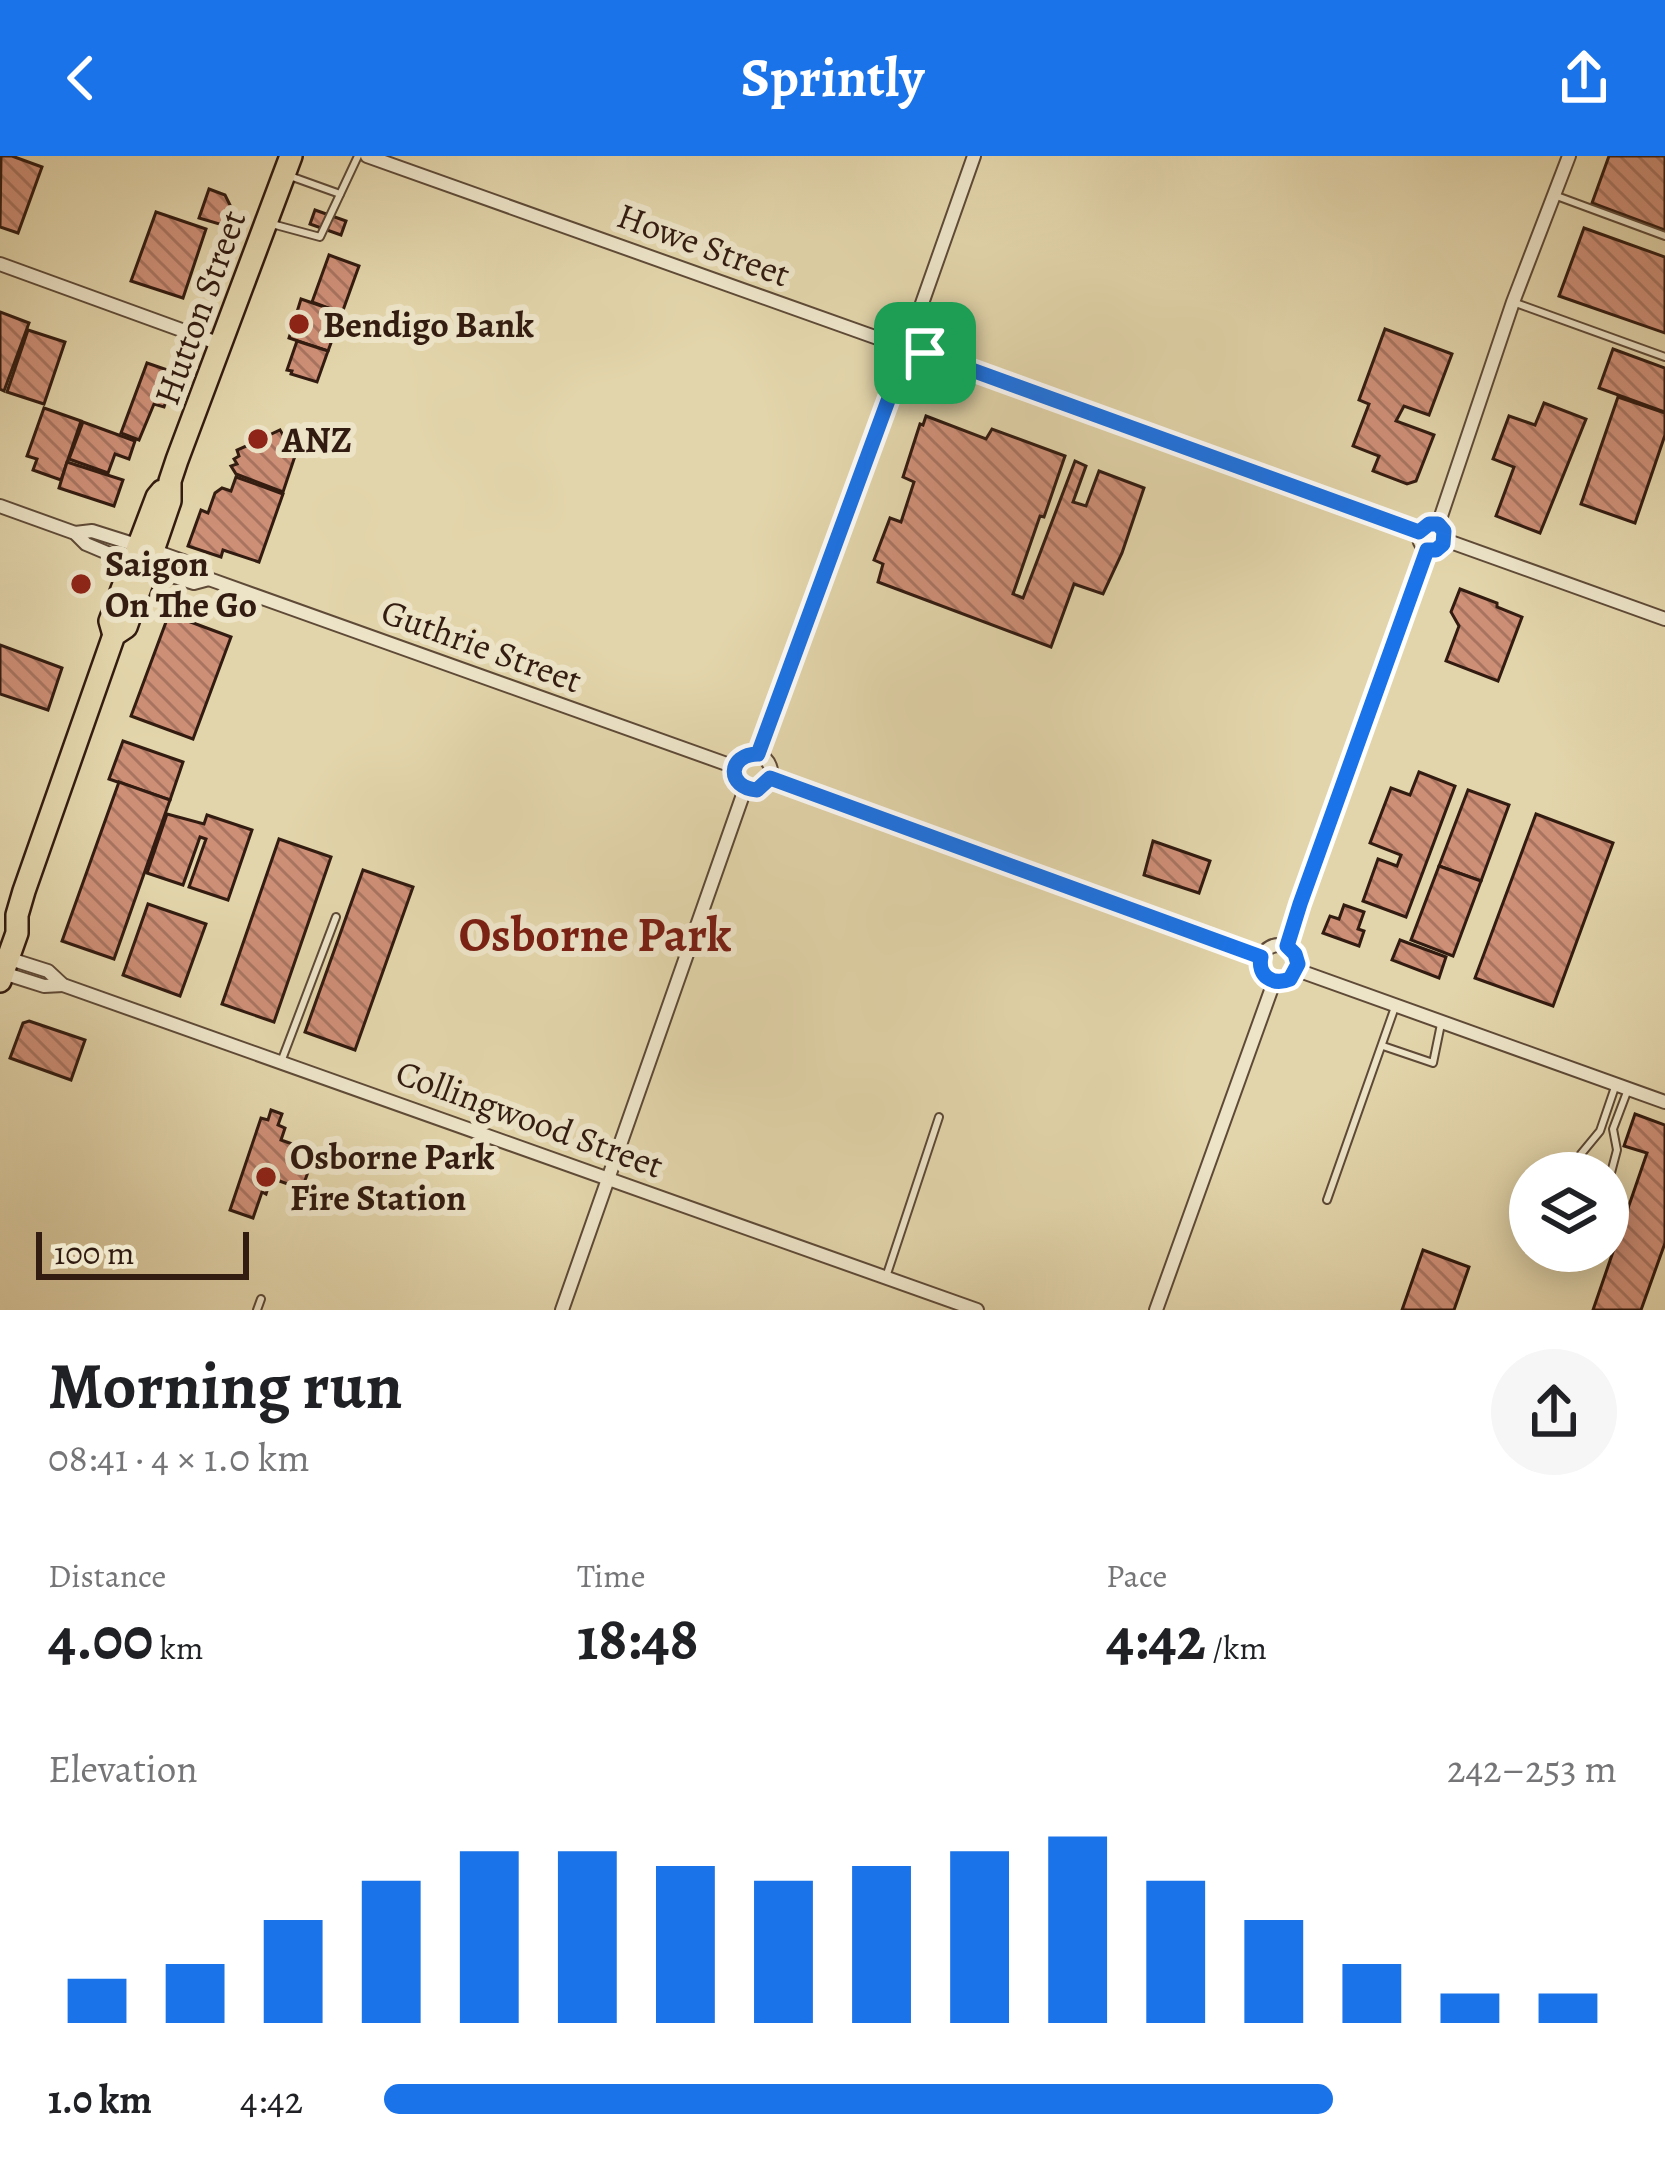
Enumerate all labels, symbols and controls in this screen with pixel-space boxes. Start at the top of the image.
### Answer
text: Sprintly [741,41,924,115]
icon: back [48,45,114,111]
icon: share [1551,45,1617,111]
street label: Howe Street [611,191,797,298]
street label: Hutton Street [142,203,257,411]
place label: Bendigo Bank [323,300,534,349]
pin [874,302,976,404]
marker: Bendigo Bank [286,311,312,337]
icon: arrive [892,320,958,386]
place label: ANZ [281,415,352,464]
marker: ANZ [245,426,271,452]
place label: Saigon On The Go [105,539,257,629]
marker: Saigon On The Go [68,571,94,597]
street label: Guthrie Street [375,587,589,704]
district label: Osborne Park [459,902,731,968]
street label: Collingwood Street [389,1047,670,1190]
place label: Osborne Park Fire Station [290,1132,495,1222]
map controls [1509,1152,1629,1272]
button: layers [1509,1152,1629,1272]
marker: Osborne Park Fire Station [253,1164,279,1190]
scale bar [36,1226,249,1279]
text: 100 m [54,1230,134,1275]
text: Morning run [48,1341,403,1431]
button: share [1491,1349,1617,1475]
text: 08:41 · 4 × 1.0 km [48,1431,310,1484]
text: Distance [48,1553,166,1598]
text: Time [577,1553,646,1598]
text: Pace [1106,1553,1167,1598]
text: 4.00 [48,1598,153,1680]
text: 18:48 [577,1598,699,1680]
text: 4:42 [1106,1598,1206,1680]
text: km [153,1625,203,1670]
text: /km [1206,1625,1267,1670]
text: Elevation [48,1742,198,1795]
text: 242–253 m [1447,1742,1617,1795]
text: 1.0 km [48,2073,152,2126]
text: 4:42 [240,2073,303,2126]

